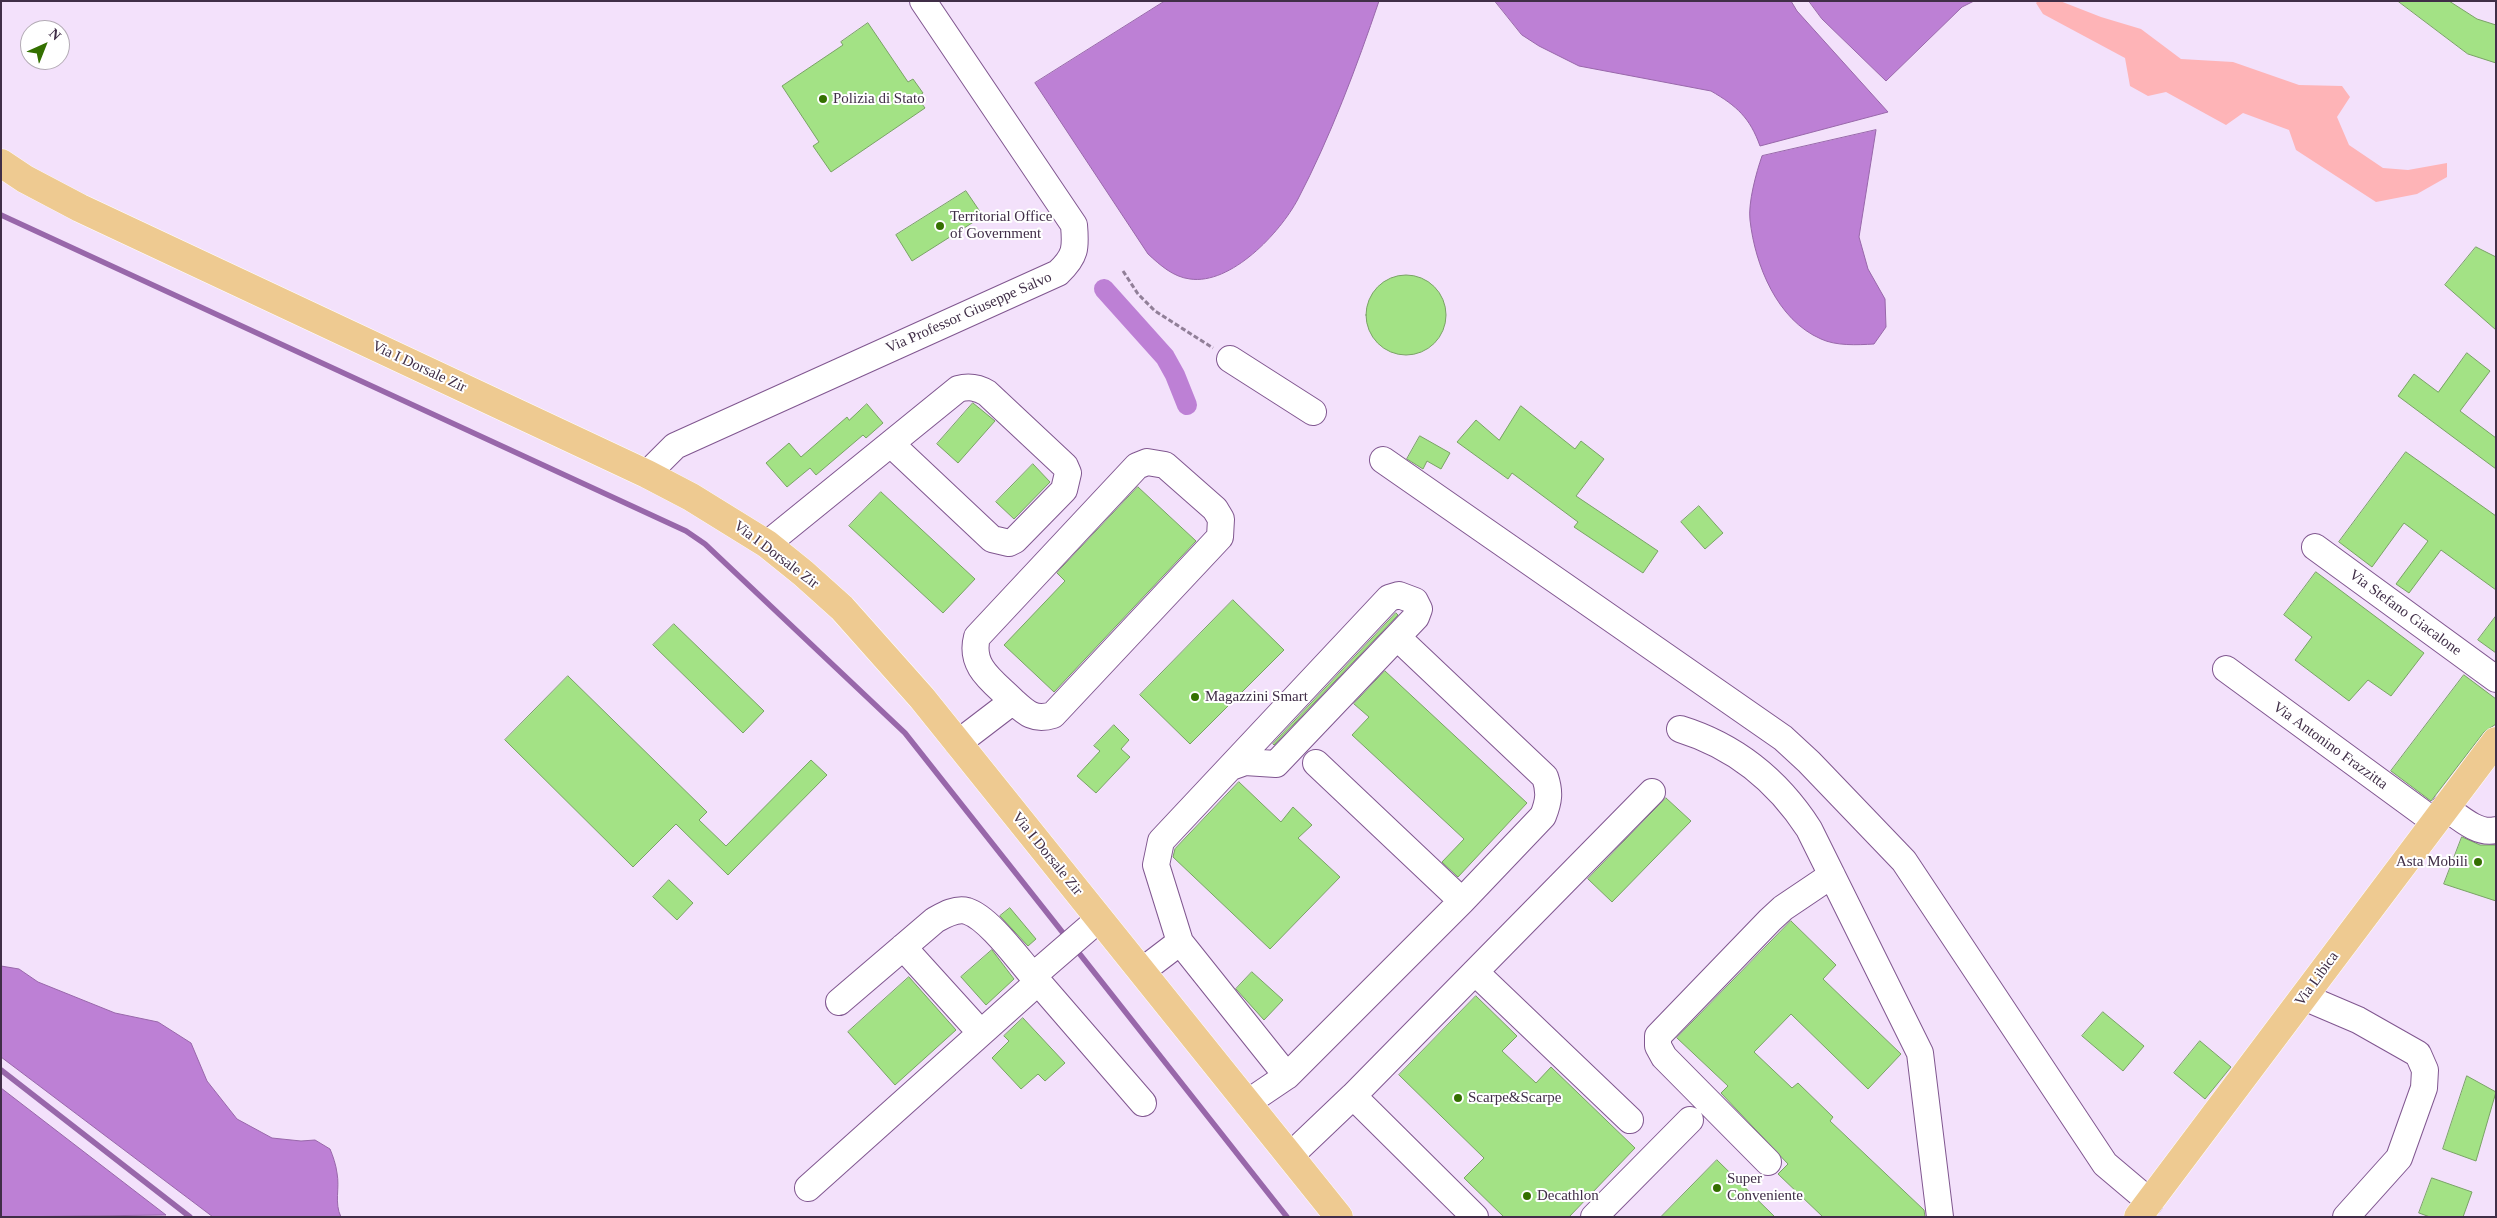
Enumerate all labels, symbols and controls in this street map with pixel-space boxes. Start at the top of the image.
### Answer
north arrow [20,20,70,70]
text: N [46,26,64,43]
place label: Polizia di Stato [833,90,925,108]
marker: Polizia di Stato [817,93,829,105]
place label: Territorial Office of Government [950,208,1052,243]
marker: Territorial Office of Government [934,220,946,232]
street label: Via Professor Giuseppe Salvo [883,268,1055,358]
street label: Via I Dorsale Zir [369,337,469,397]
street label: Via I Dorsale Zir [730,517,822,593]
street label: Via Stefano Giacalone [2345,566,2465,660]
place label: Magazzini Smart [1205,688,1308,706]
marker: Magazzini Smart [1189,691,1201,703]
street label: Via Antonino Frazzitta [2269,698,2391,794]
street label: Via I Dorsale Zir [1008,809,1086,899]
place label: Asta Mobili [2396,853,2468,871]
marker: Asta Mobili [2472,856,2484,868]
street label: Via Libica [2291,948,2343,1010]
place label: Scarpe&Scarpe [1468,1089,1561,1107]
marker: Scarpe&Scarpe [1452,1092,1464,1104]
place label: Super Conveniente [1727,1170,1803,1205]
marker: Super Conveniente [1711,1182,1723,1194]
place label: Decathlon [1537,1187,1599,1205]
marker: Decathlon [1521,1190,1533,1202]

